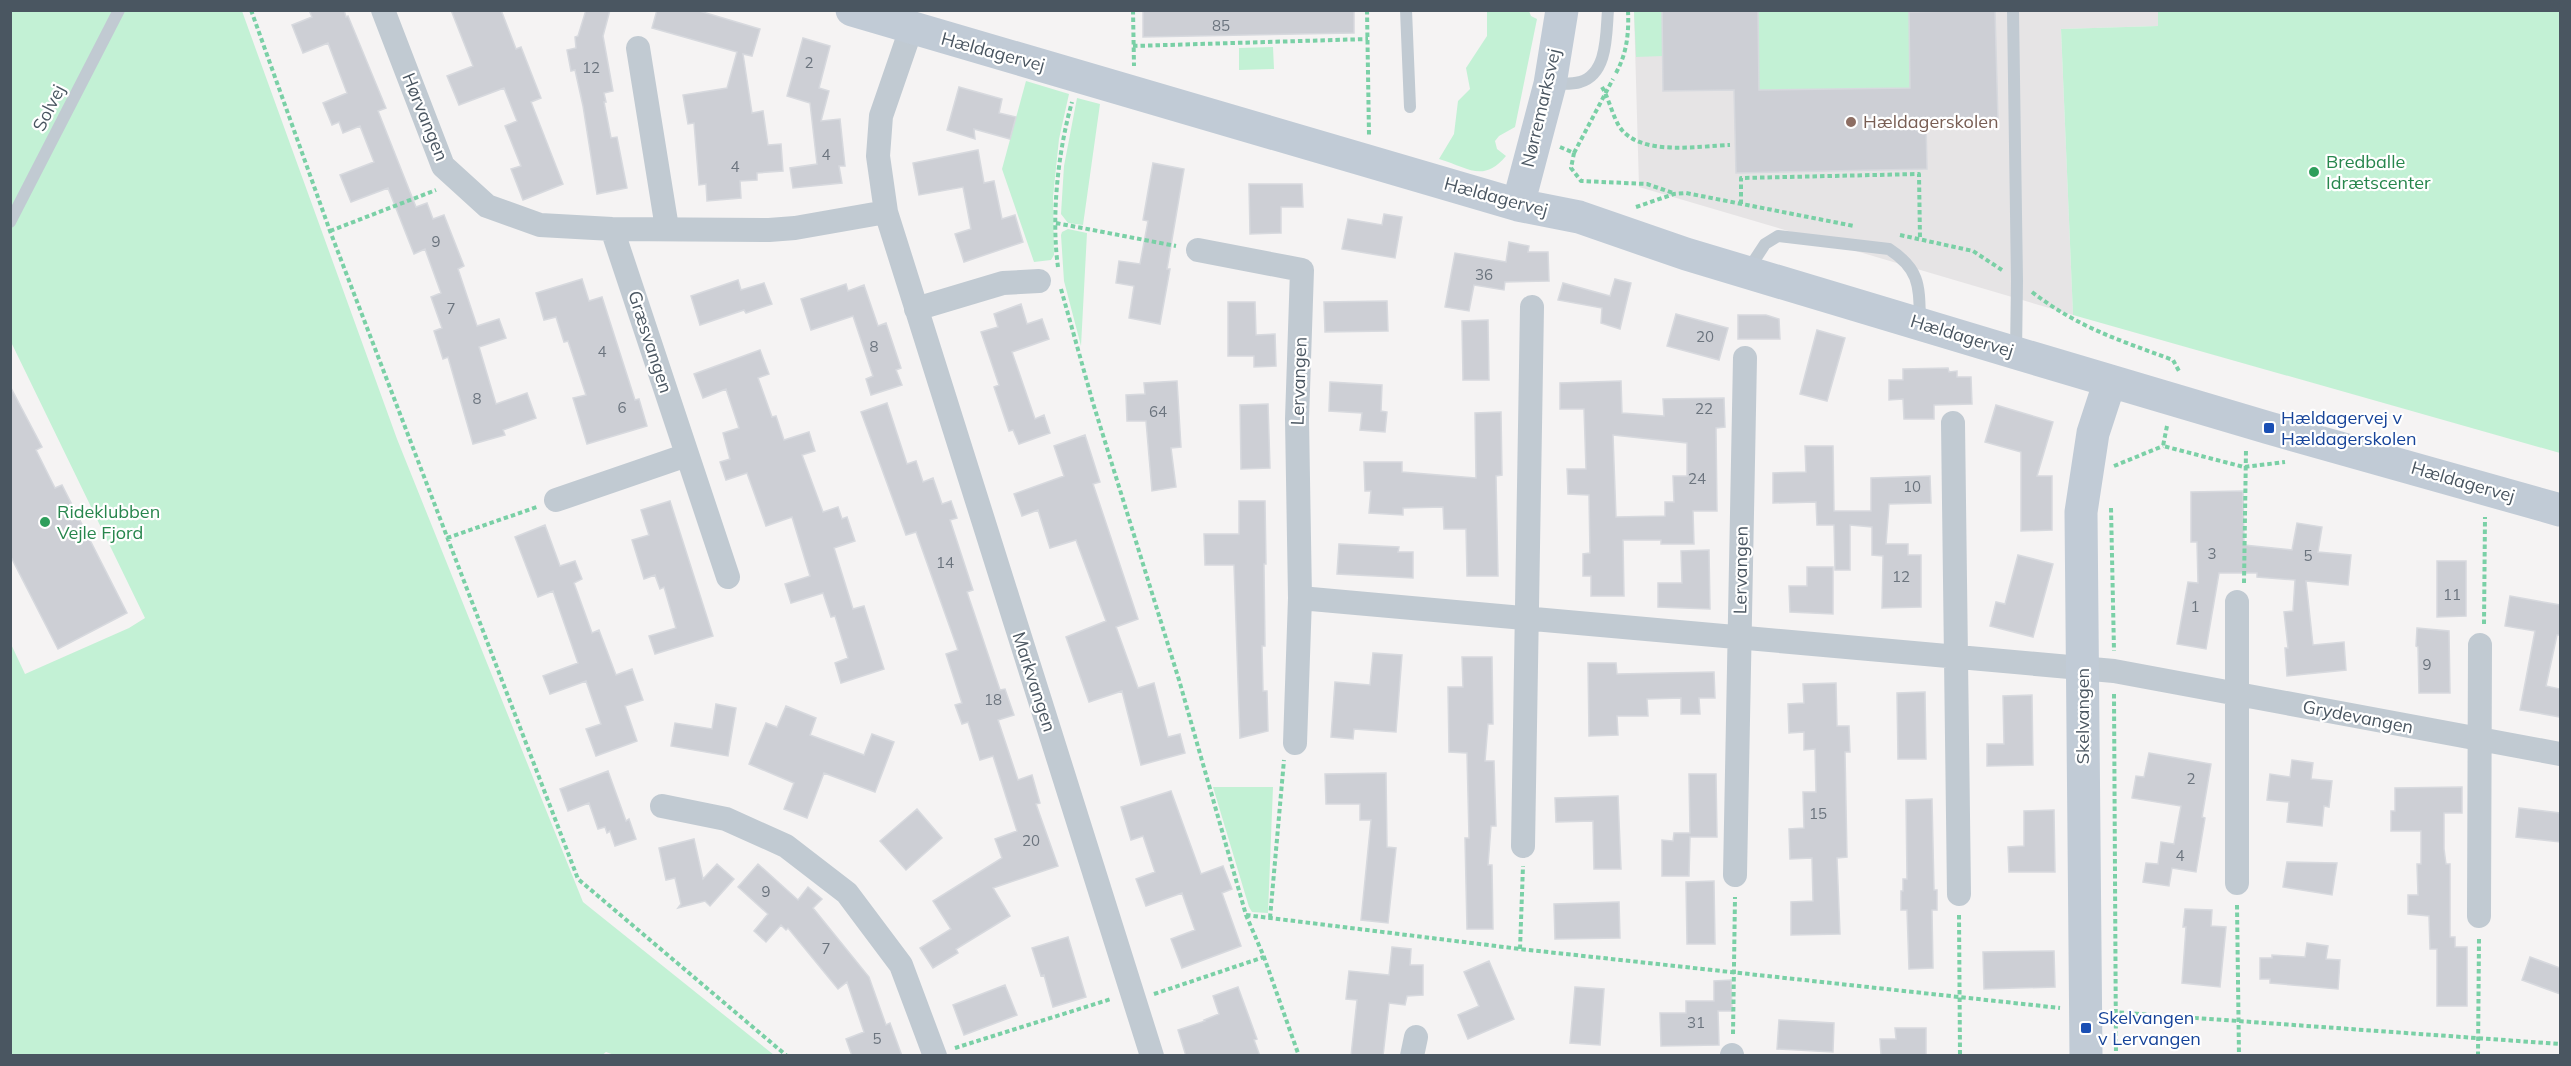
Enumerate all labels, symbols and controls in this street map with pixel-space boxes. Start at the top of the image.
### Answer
house number: 85 [1212,16,1230,35]
street label: Hældagervej [939,27,1048,76]
street label: Nørremarksvej [1516,46,1565,169]
house number: 2 [804,53,814,72]
house number: 12 [582,58,600,77]
street label: Hørvangen [397,69,454,164]
street label: Solvej [27,81,70,135]
place label: Hældagerskolen [1863,110,1999,133]
marker: Hældagerskolen [1844,115,1858,129]
house number: 4 [821,145,831,164]
place label: Bredballe Idrætscenter [2326,150,2431,194]
house number: 4 [730,157,740,176]
marker: Bredballe Idrætscenter [2307,165,2321,179]
street label: Hældagervej [1442,172,1551,221]
house number: 9 [431,232,441,251]
house number: 36 [1475,265,1493,284]
street label: Græsvangen [623,288,678,396]
house number: 7 [446,299,456,318]
street label: Hældagervej [1908,309,2017,362]
house number: 20 [1696,327,1714,346]
street label: Lervangen [1285,336,1312,426]
house number: 8 [869,337,879,356]
house number: 4 [597,342,607,361]
house number: 8 [472,389,482,408]
house number: 6 [617,398,627,417]
house number: 22 [1695,399,1713,418]
house number: 64 [1149,402,1167,421]
place label: Hældagervej v Hældagerskolen [2281,406,2417,450]
marker: Hældagervej v Hældagerskolen [2262,421,2276,435]
street label: Hældagervej [2409,456,2518,507]
house number: 24 [1688,469,1706,488]
house number: 10 [1903,477,1921,496]
place label: Rideklubben Vejle Fjord [57,500,160,544]
marker: Rideklubben Vejle Fjord [38,515,52,529]
street label: Lervangen [1728,526,1753,614]
house number: 3 [2207,544,2217,563]
house number: 5 [2303,546,2313,565]
house number: 14 [936,553,954,572]
house number: 12 [1892,567,1910,586]
house number: 11 [2443,585,2461,604]
house number: 1 [2190,597,2200,616]
street label: Markvangen [1008,629,1061,735]
house number: 9 [2422,655,2432,674]
street label: Skelvangen [2071,668,2094,764]
house number: 18 [984,690,1002,709]
street label: Grydevangen [2301,695,2415,738]
house number: 2 [2186,769,2196,788]
house number: 15 [1809,804,1827,823]
house number: 20 [1022,831,1040,850]
house number: 4 [2175,846,2185,865]
house number: 9 [761,882,771,901]
house number: 7 [821,939,831,958]
place label: Skelvangen v Lervangen [2098,1006,2201,1050]
house number: 31 [1687,1013,1705,1032]
marker: Skelvangen v Lervangen [2079,1021,2093,1035]
house number: 5 [872,1029,882,1048]

